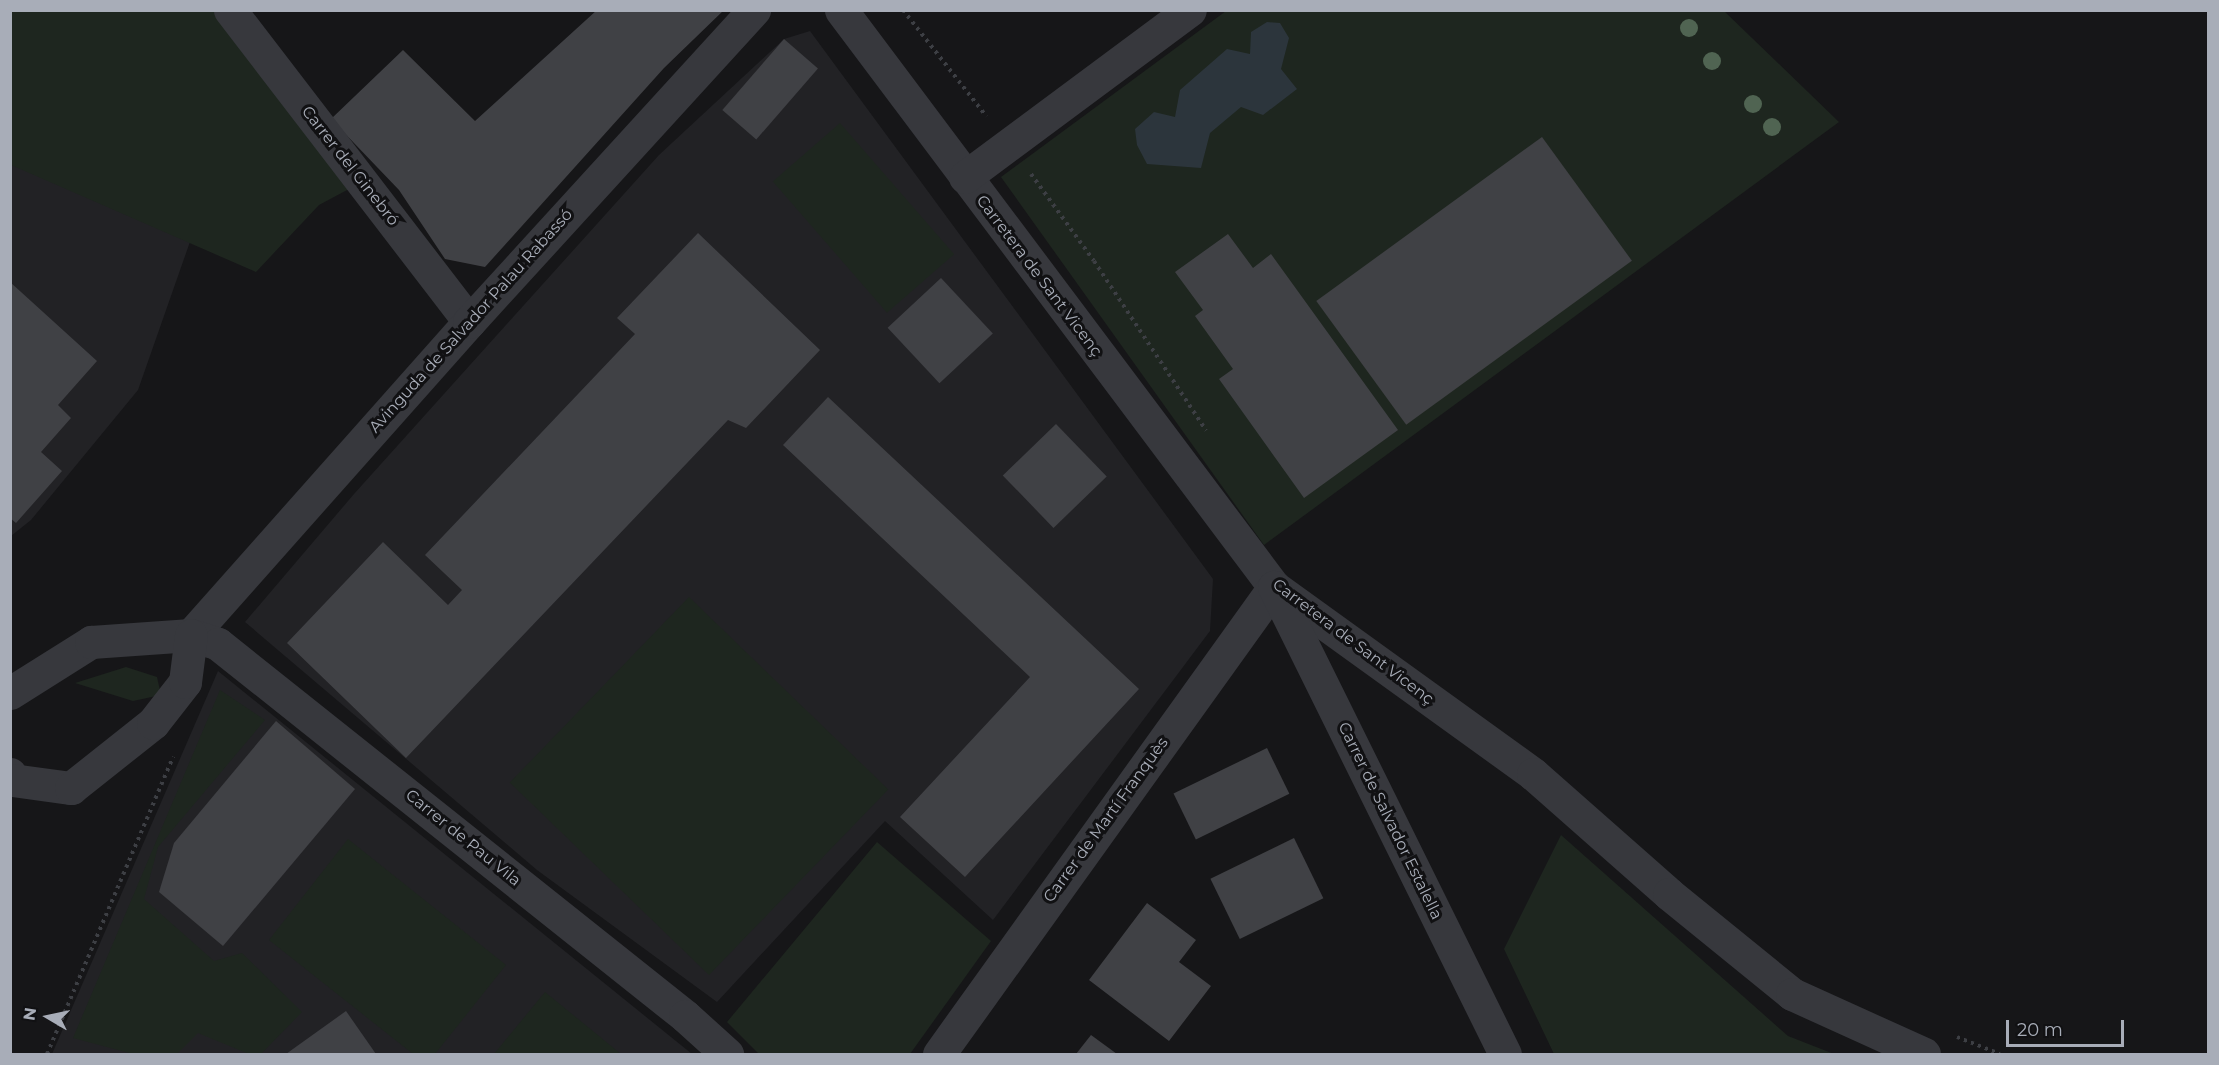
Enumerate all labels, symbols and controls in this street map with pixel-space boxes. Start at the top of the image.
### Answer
street label: Carrer del Ginebró [297,102,403,230]
street label: Carretera de Sant Vicenç [972,192,1106,360]
street label: Avinguda de Salvador Palau Rabassó [365,205,577,437]
street label: Carretera de Sant Vicenç [1269,575,1437,709]
street label: Carrer de Salvador Estalella [1334,719,1446,923]
street label: Carrer de Martí Franquès [1040,734,1172,906]
street label: Carrer de Pau Vila [402,786,524,890]
north arrow [18,987,78,1047]
text: N [19,1006,40,1022]
scale bar [2009,1008,2128,1046]
text: 20 m [2017,1019,2063,1041]

